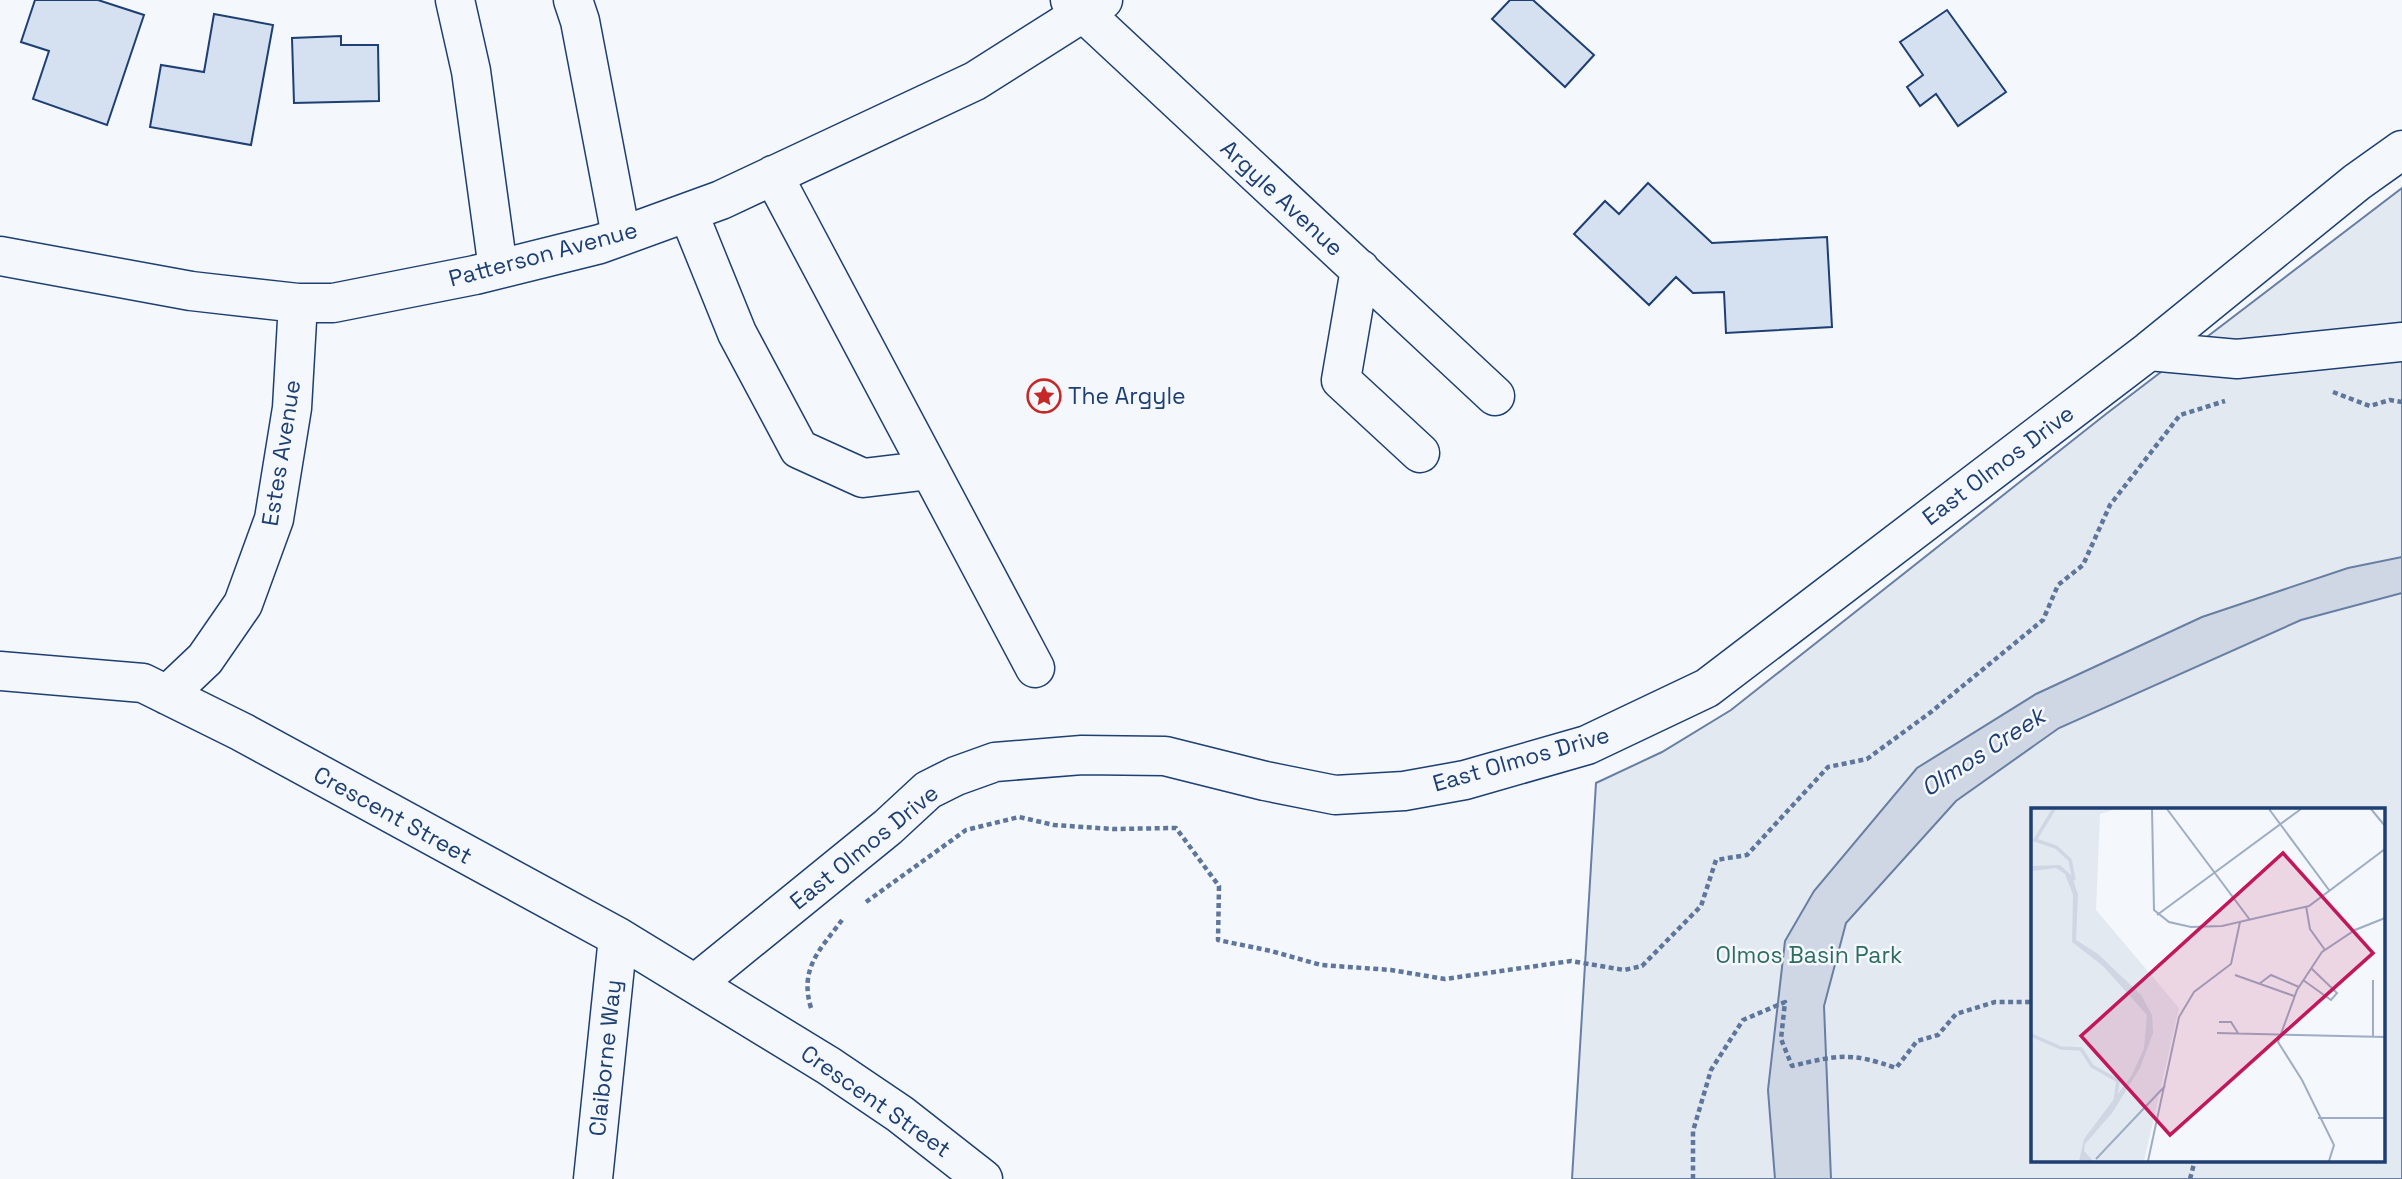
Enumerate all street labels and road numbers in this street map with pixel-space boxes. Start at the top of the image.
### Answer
street label: Argyle Avenue [1214,133,1350,263]
street label: Patterson Avenue [445,214,641,294]
street label: Estes Avenue [255,378,307,528]
street label: East Olmos Drive [1916,398,2080,532]
street label: East Olmos Drive [1429,719,1613,799]
street label: Crescent Street [308,759,478,871]
street label: East Olmos Drive [784,778,944,916]
street label: Claiborne Way [582,978,628,1138]
street label: Crescent Street [795,1038,957,1164]

